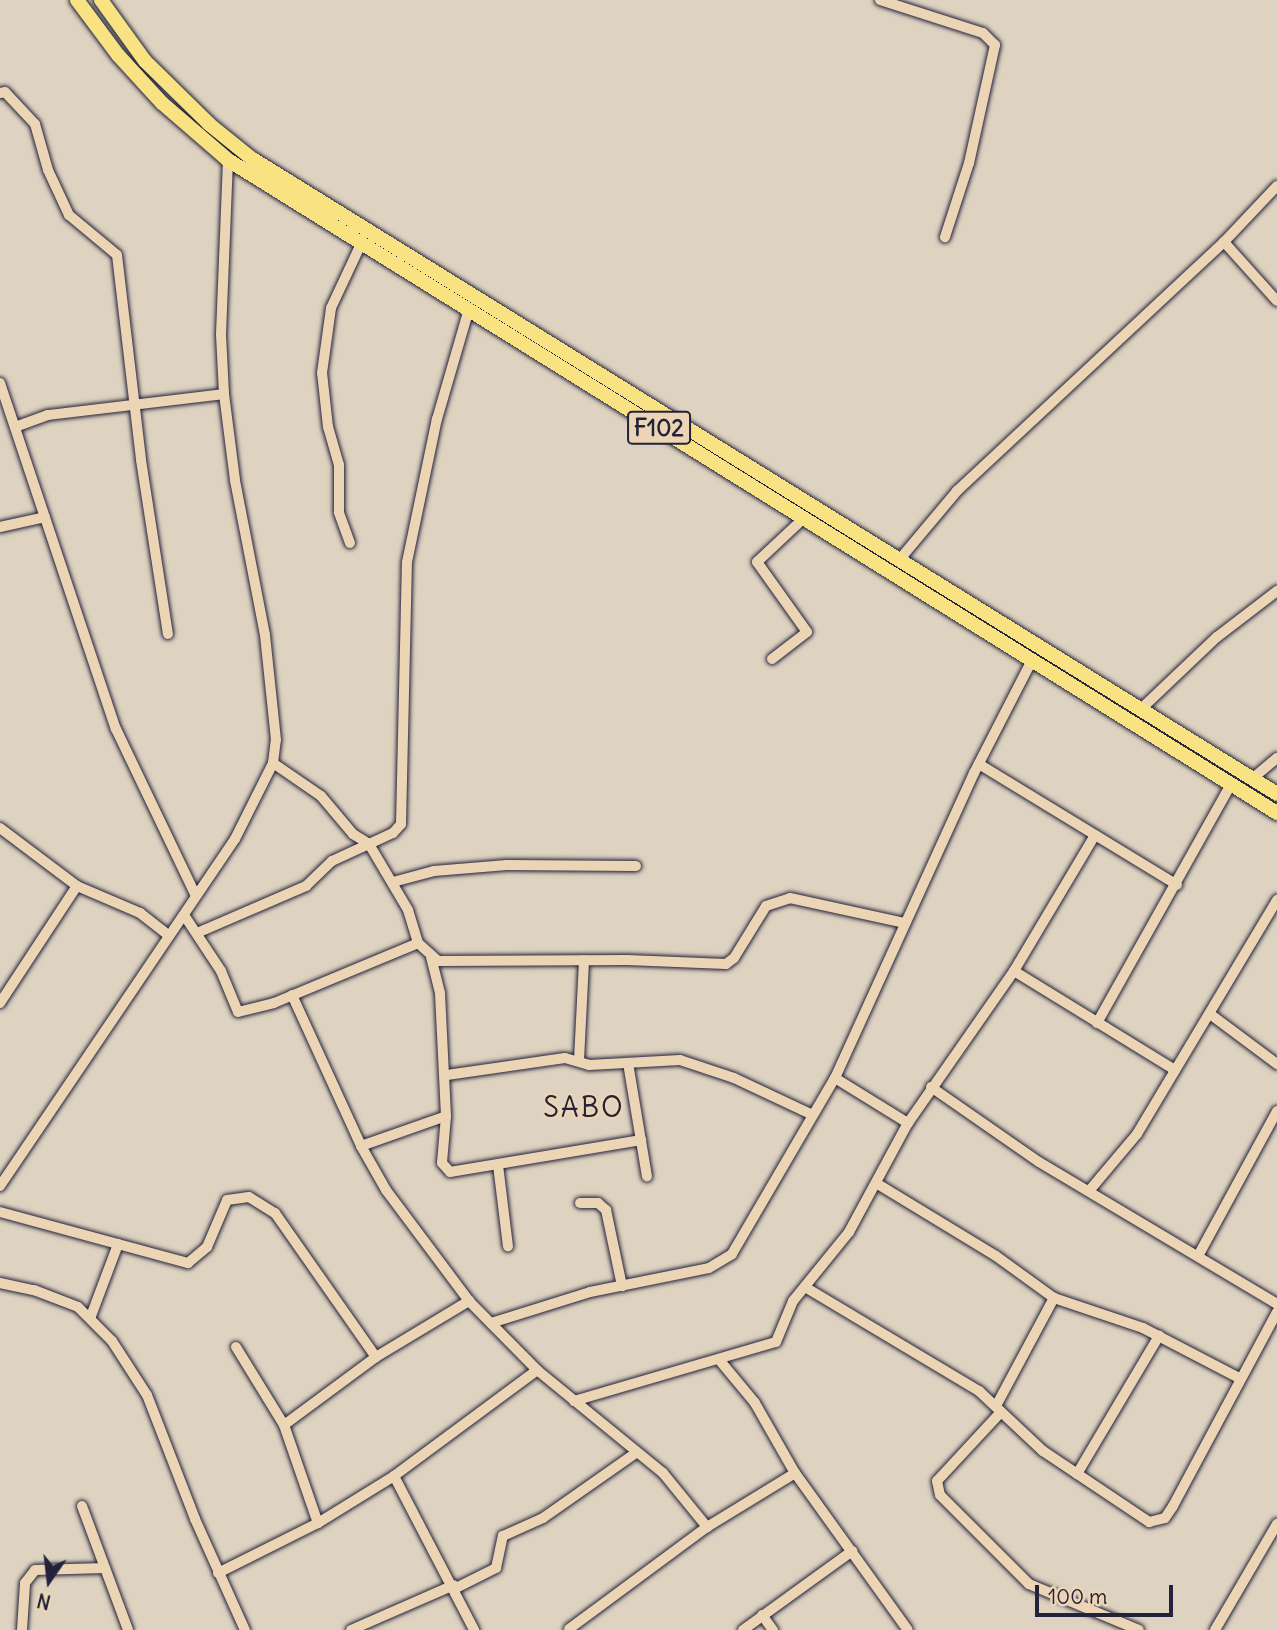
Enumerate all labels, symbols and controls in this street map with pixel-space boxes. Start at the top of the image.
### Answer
road number: F102 [626,408,692,448]
district label: SABO [544,1090,624,1124]
north arrow [14,1546,84,1616]
scale bar [1039,1570,1177,1614]
text: 100 m [1048,1583,1107,1610]
text: N [35,1588,53,1615]

